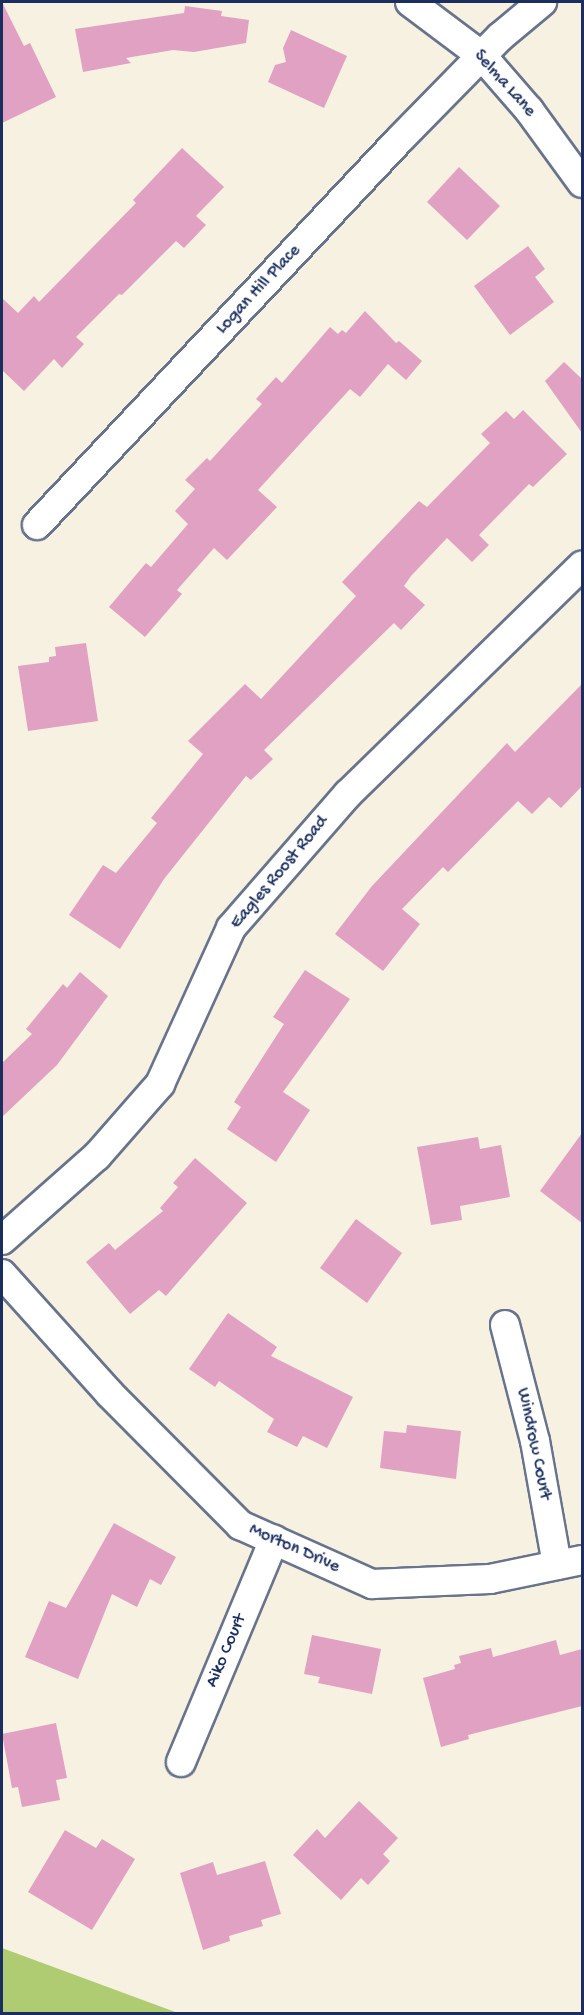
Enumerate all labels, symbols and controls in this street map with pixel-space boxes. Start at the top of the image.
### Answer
street label: Selma Lane [468,46,540,122]
street label: Logan Hill Place [212,241,306,339]
street label: Eagles Roost Road [226,812,334,934]
street label: Windrow Court [511,1386,555,1502]
street label: Morton Drive [245,1519,343,1579]
street label: Aiko Court [202,1611,252,1691]

